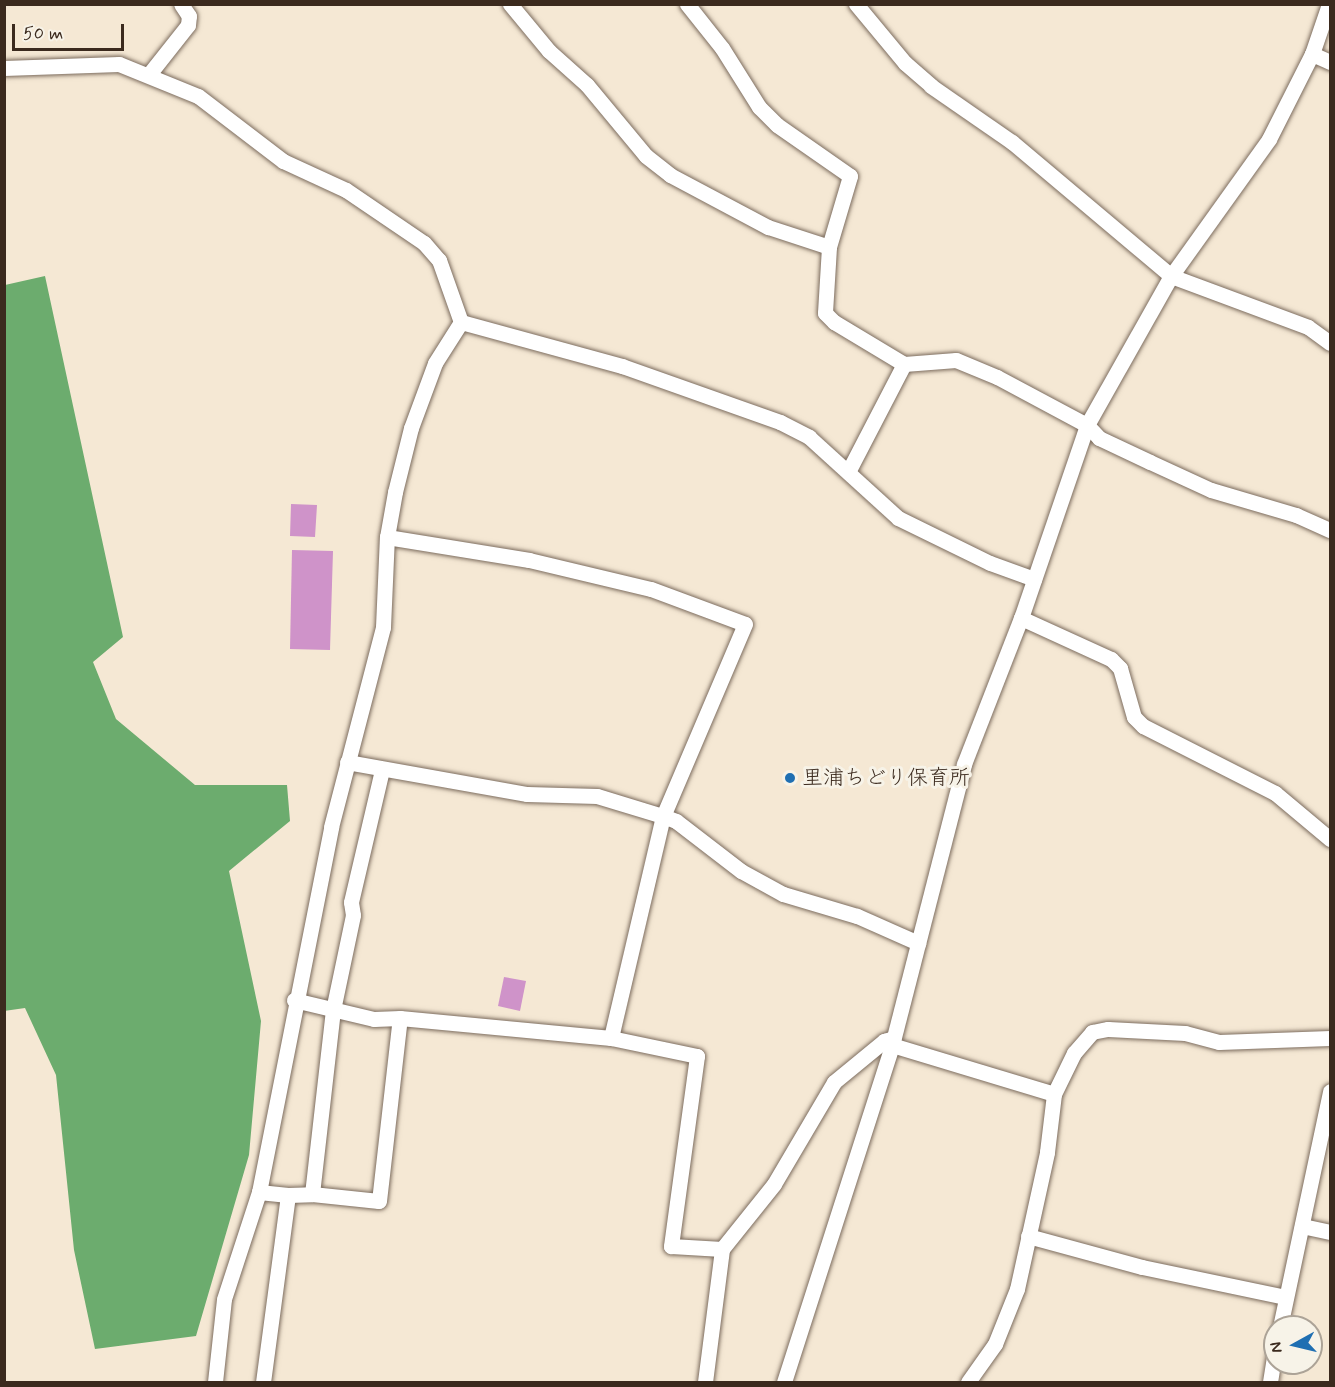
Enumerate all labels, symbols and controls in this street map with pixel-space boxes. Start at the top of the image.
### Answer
scale bar [15,12,128,50]
text: 50 m [23,22,63,46]
place label: 里浦ちどり保育所 [802,765,970,791]
marker: 里浦ちどり保育所 [783,771,797,785]
north arrow [1263,1315,1323,1375]
text: N [1266,1341,1288,1354]

